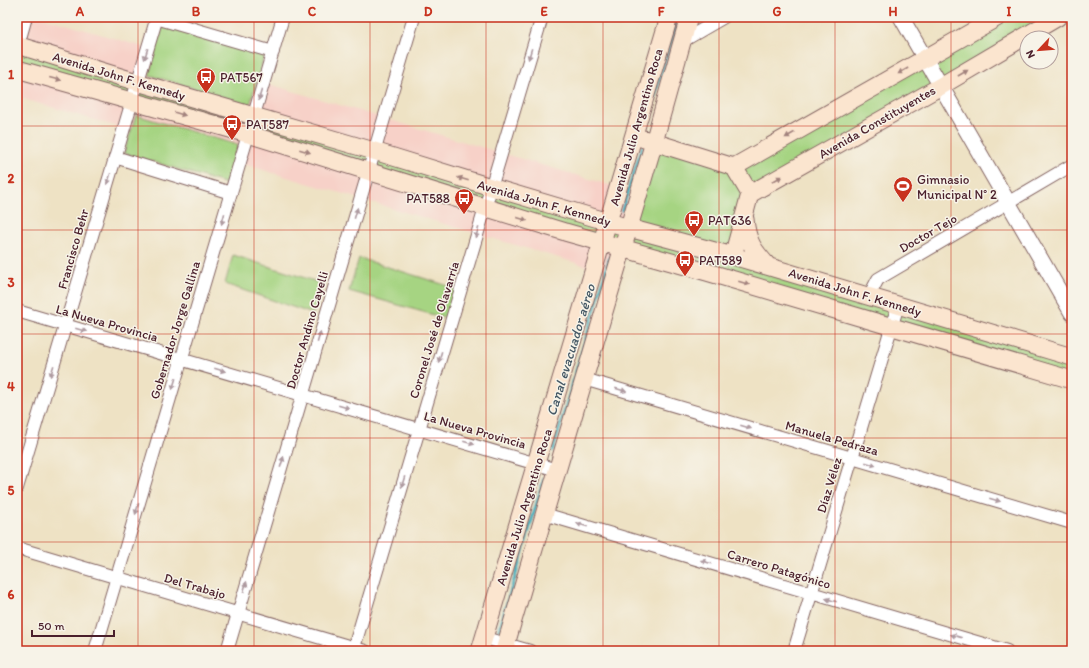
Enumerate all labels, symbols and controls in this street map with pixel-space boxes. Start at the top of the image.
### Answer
text: A [75,4,85,19]
text: B [192,4,201,19]
text: C [308,4,317,19]
text: D [424,4,433,19]
text: E [540,4,548,19]
text: F [658,4,665,19]
text: G [773,4,782,19]
text: H [889,4,898,19]
text: I [1007,4,1012,19]
north arrow [1019,30,1059,70]
street label: Avenida Julio Argentino Roca [606,46,666,207]
text: N [1023,48,1038,60]
street label: Avenida John F. Kennedy [51,49,187,103]
one-way arrow [143,49,149,61]
one-way arrow [527,49,533,61]
bus stop icon: PAT567 [195,66,217,94]
text: 1 [8,67,14,82]
one-way arrow [897,68,909,75]
one-way arrow [957,69,969,76]
place label: PAT567 [220,70,263,85]
one-way arrow [48,77,61,83]
street label: Avenida Constituyentes [816,82,938,162]
one-way arrow [257,89,263,101]
one-way arrow [174,111,186,117]
bus stop icon: PAT587 [221,113,243,141]
place label: PAT587 [246,117,290,132]
one-way arrow [784,132,796,139]
one-way arrow [299,148,311,154]
text: 2 [8,171,15,186]
place label: Gimnasio Municipal N° 2 [917,172,997,202]
one-way arrow [106,173,112,185]
one-way arrow [771,175,783,182]
sports icon: Gimnasio Municipal N° 2 [892,175,914,203]
one-way arrow [457,176,469,182]
street label: Avenida John F. Kennedy [476,177,612,229]
bus stop icon: PAT588 [453,187,475,215]
place label: PAT588 [406,191,450,206]
street label: Francisco Behr [54,206,92,291]
one-way arrow [353,206,359,218]
bus stop icon: PAT636 [683,209,705,237]
street label: Doctor Tejo [896,210,960,256]
place label: PAT636 [708,213,752,228]
one-way arrow [220,214,226,226]
one-way arrow [516,216,528,222]
one-way arrow [474,227,480,239]
bus stop icon: PAT589 [674,249,696,277]
place label: PAT589 [699,253,743,268]
street label: Gobernador Jorge Gallina [147,259,203,401]
street label: Coronel José de Olavarría [406,259,462,400]
street label: Avenida John F. Kennedy [787,265,923,319]
street label: Doctor Andino Cayelli [283,269,331,391]
text: 3 [7,275,15,290]
one-way arrow [739,280,751,286]
water label: Canal evacuador aéreo [543,281,599,418]
street label: La Nueva Provincia [54,301,160,345]
one-way arrow [76,327,88,333]
one-way arrow [316,331,322,343]
one-way arrow [437,352,443,364]
one-way arrow [49,365,55,377]
one-way arrow [214,367,226,373]
one-way arrow [171,378,177,390]
text: 4 [7,379,15,394]
one-way arrow [616,387,628,393]
one-way arrow [339,404,351,410]
street label: La Nueva Provincia [422,408,528,452]
street label: Manuela Pedraza [784,418,881,459]
one-way arrow [740,424,752,430]
street label: Avenida Julio Argentino Roca [493,426,555,587]
one-way arrow [464,440,476,446]
street label: Díaz Vélez [813,455,845,515]
one-way arrow [279,456,285,468]
one-way arrow [865,461,877,467]
one-way arrow [400,476,406,488]
text: 5 [8,483,15,498]
one-way arrow [990,497,1002,503]
one-way arrow [134,503,140,515]
one-way arrow [576,522,588,528]
street label: Carrero Patagónico [725,546,833,592]
one-way arrow [700,559,712,565]
street label: Del Trabajo [162,570,228,602]
one-way arrow [242,580,248,592]
text: 6 [8,587,15,602]
one-way arrow [825,597,837,603]
scale bar [32,612,114,638]
text: 50 m [38,619,64,633]
one-way arrow [949,633,961,639]

